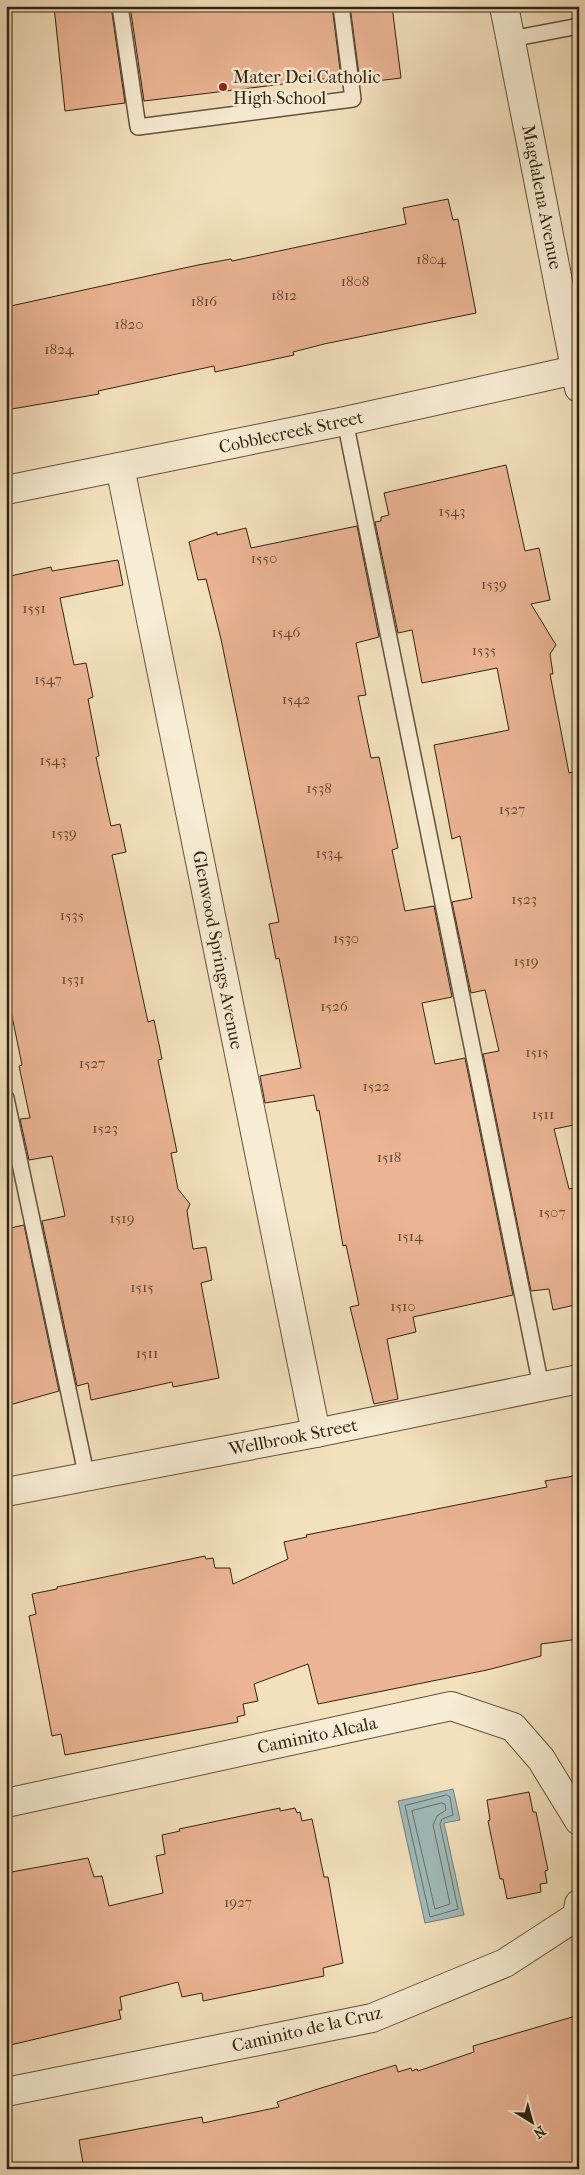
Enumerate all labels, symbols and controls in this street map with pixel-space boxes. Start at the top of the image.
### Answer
place label: Mater Dei Catholic High School [233,67,381,109]
marker: Mater Dei Catholic High School [217,81,229,93]
street label: Magdalena Avenue [517,123,566,271]
house number: 1804 [416,250,447,268]
house number: 1808 [341,272,369,290]
house number: 1812 [271,286,297,304]
house number: 1816 [191,292,218,310]
house number: 1820 [115,315,143,333]
house number: 1824 [44,340,75,358]
street label: Cobblecreek Street [217,407,366,458]
house number: 1543 [439,502,465,520]
house number: 1550 [251,549,277,567]
house number: 1539 [481,575,507,593]
house number: 1551 [22,599,46,617]
house number: 1546 [272,623,301,641]
house number: 1535 [472,641,496,659]
house number: 1547 [34,670,62,688]
house number: 1542 [282,690,310,708]
house number: 1543 [40,751,66,769]
house number: 1538 [306,779,332,797]
house number: 1527 [499,800,525,818]
house number: 1539 [51,824,77,842]
house number: 1534 [316,844,344,862]
street label: Glenwood Springs Avenue [188,849,247,1051]
house number: 1523 [511,890,537,908]
house number: 1535 [60,906,84,924]
house number: 1530 [333,929,359,947]
house number: 1519 [514,952,539,970]
house number: 1531 [61,970,85,988]
house number: 1526 [320,997,349,1015]
house number: 1515 [525,1043,549,1061]
house number: 1527 [79,1054,105,1072]
house number: 1522 [362,1077,390,1095]
house number: 1511 [532,1105,554,1123]
house number: 1523 [92,1119,118,1137]
house number: 1518 [377,1148,401,1166]
house number: 1507 [538,1203,566,1221]
house number: 1519 [110,1209,135,1227]
house number: 1514 [397,1227,424,1245]
house number: 1515 [130,1278,154,1296]
house number: 1510 [390,1297,416,1315]
house number: 1511 [136,1344,158,1362]
street label: Wellbrook Street [226,1415,360,1460]
street label: Caminito Alcala [255,1712,380,1758]
house number: 1927 [224,1893,252,1911]
street label: Caminito de la Cruz [230,2002,384,2057]
north arrow [508,2098,558,2148]
text: N [530,2122,549,2142]

